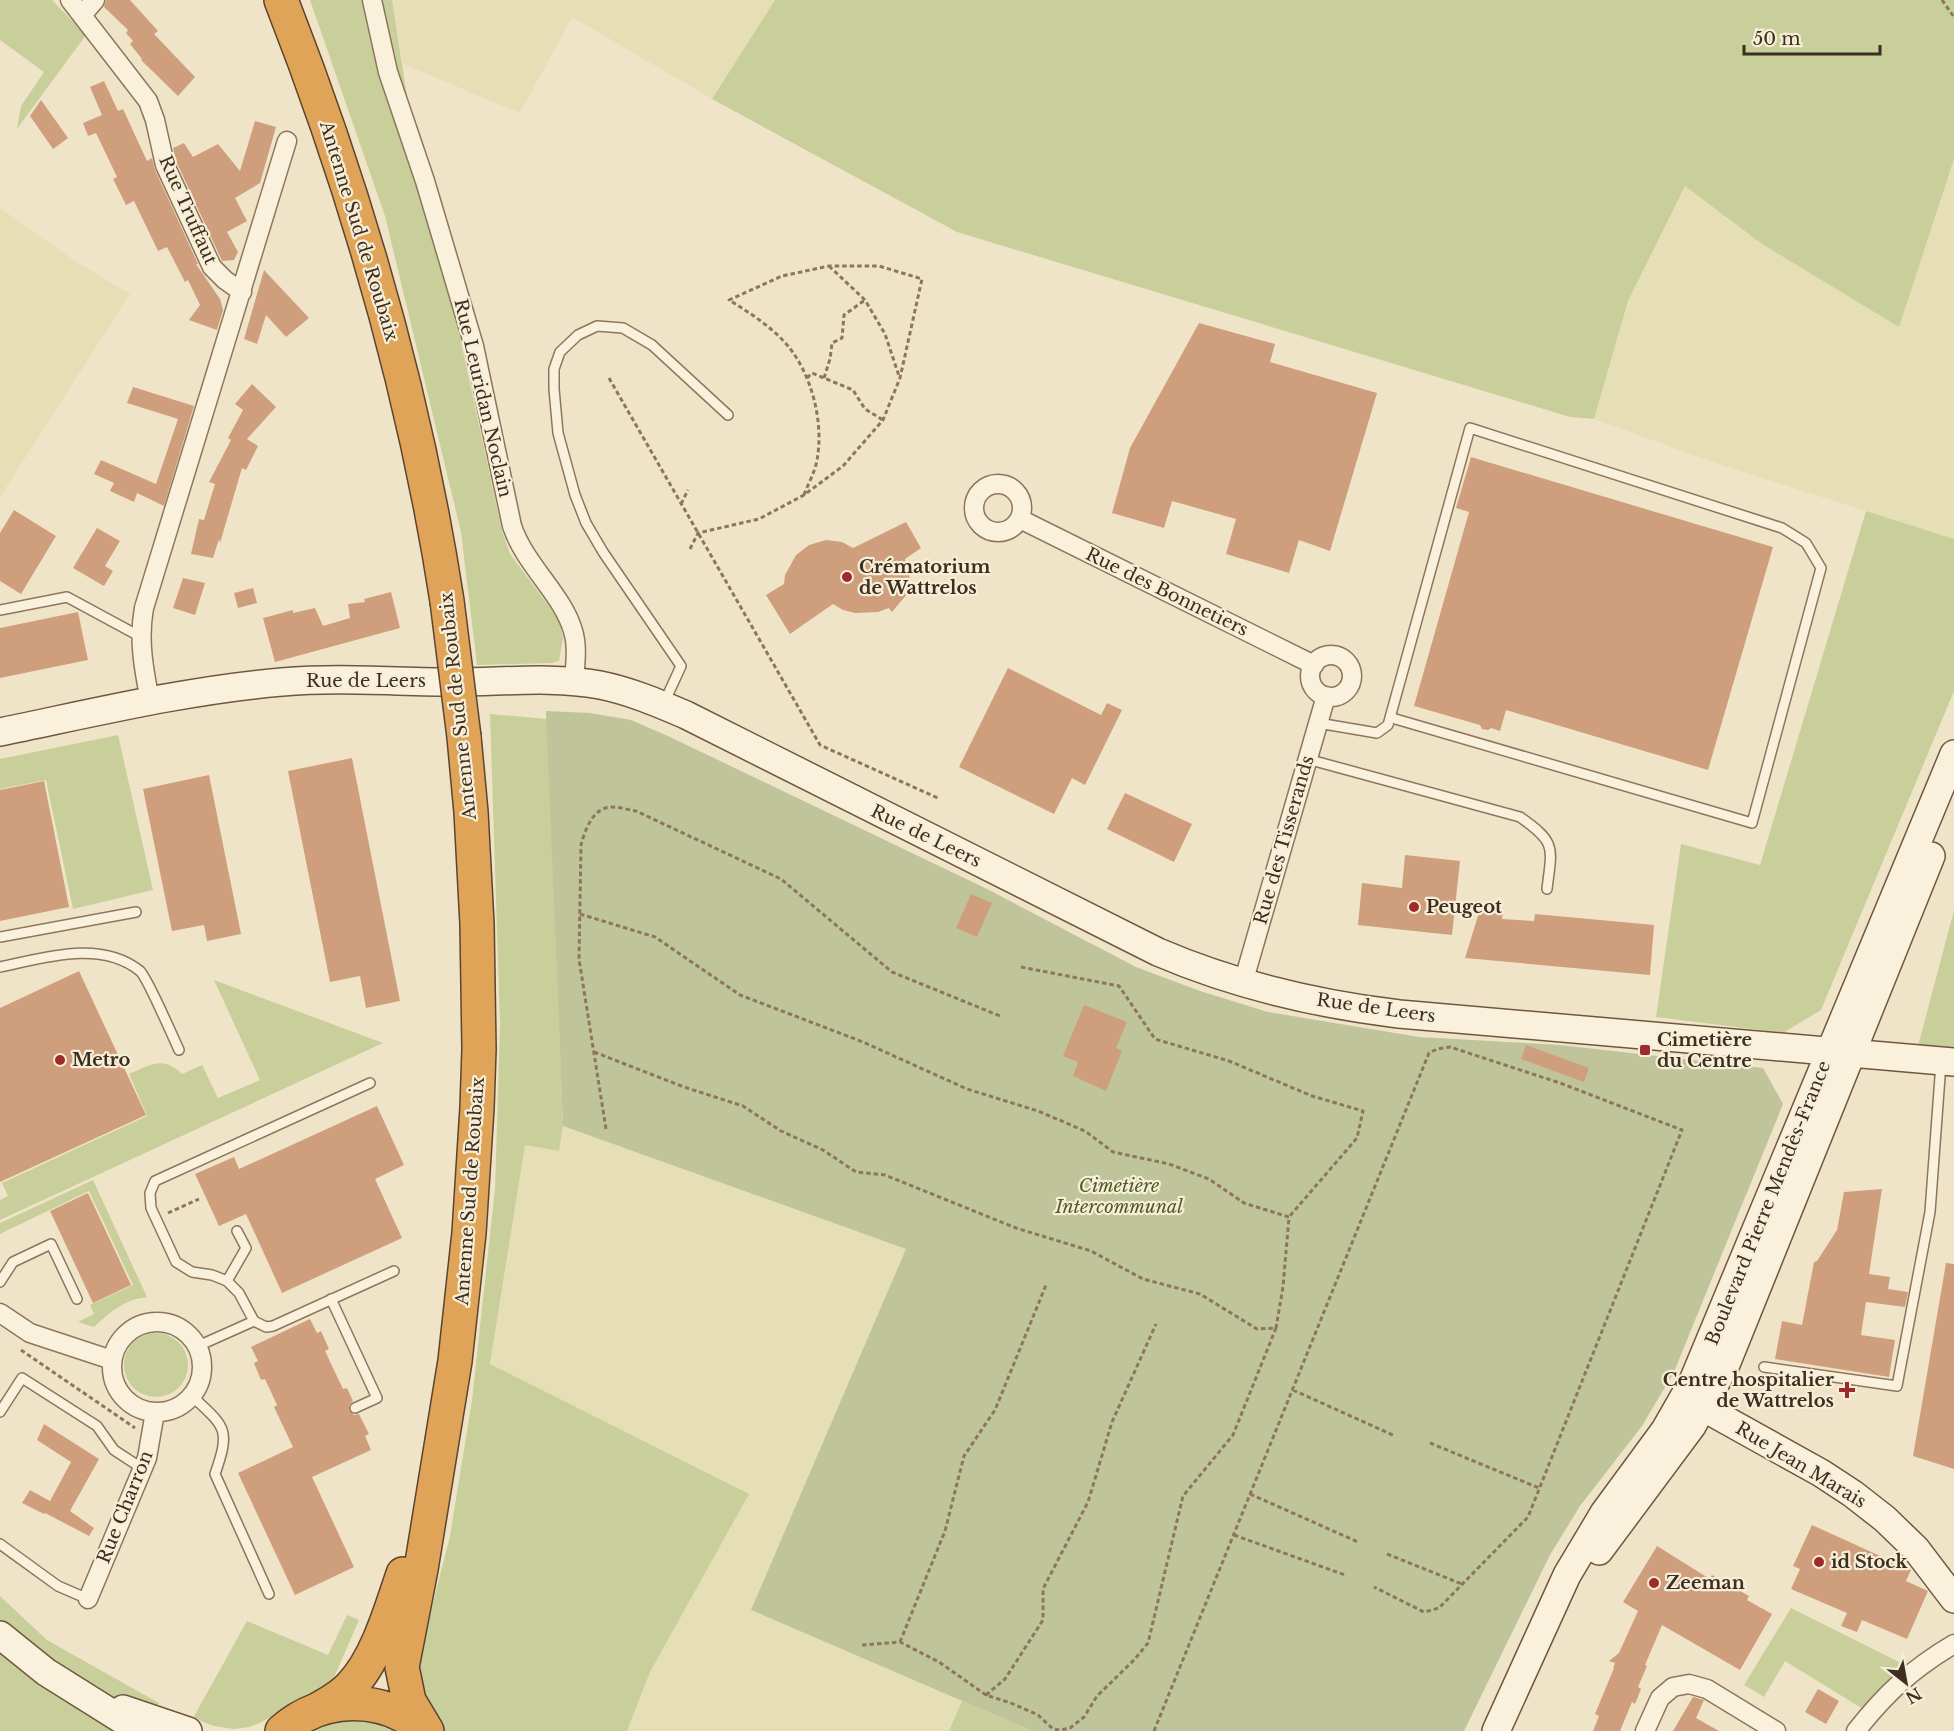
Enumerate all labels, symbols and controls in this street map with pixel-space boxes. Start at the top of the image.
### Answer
scale bar [1744,18,1880,56]
text: 50 m [1753,28,1801,50]
street label: Antenne Sud de Roubaix [315,117,403,344]
street label: Rue Truffaut [154,152,222,268]
street label: Rue Leuridan Noclain [449,297,517,499]
street label: Rue des Bonnetiers [1082,543,1252,641]
place label: Crématorium de Wattrelos [859,556,990,599]
marker: Crématorium de Wattrelos [840,570,854,584]
street label: Antenne Sud de Roubaix [435,591,481,822]
street label: Rue de Leers [306,670,426,692]
street label: Rue des Tisserands [1249,753,1319,927]
street label: Rue de Leers [867,800,985,872]
place label: Peugeot [1426,896,1502,918]
marker: Peugeot [1407,900,1421,914]
street label: Rue de Leers [1315,989,1437,1027]
place label: Cimetière du Centre [1657,1029,1752,1072]
marker: Cimetière du Centre [1638,1043,1652,1057]
place label: Metro [72,1049,130,1071]
marker: Metro [53,1053,67,1067]
street label: Boulevard Pierre Mendès-France [1701,1058,1835,1348]
street label: Antenne Sud de Roubaix [451,1076,489,1307]
park label: Cimetière Intercommunal [1054,1175,1183,1218]
place label: Centre hospitalier de Wattrelos [1663,1369,1834,1412]
marker: Centre hospitalier de Wattrelos [1838,1381,1856,1399]
street label: Rue Jean Marais [1732,1417,1870,1513]
street label: Rue Charron [92,1447,158,1567]
place label: id Stock [1831,1551,1909,1573]
marker: id Stock [1812,1555,1826,1569]
place label: Zeeman [1666,1572,1745,1594]
marker: Zeeman [1647,1576,1661,1590]
north arrow [1876,1653,1936,1713]
text: N [1902,1683,1925,1708]

